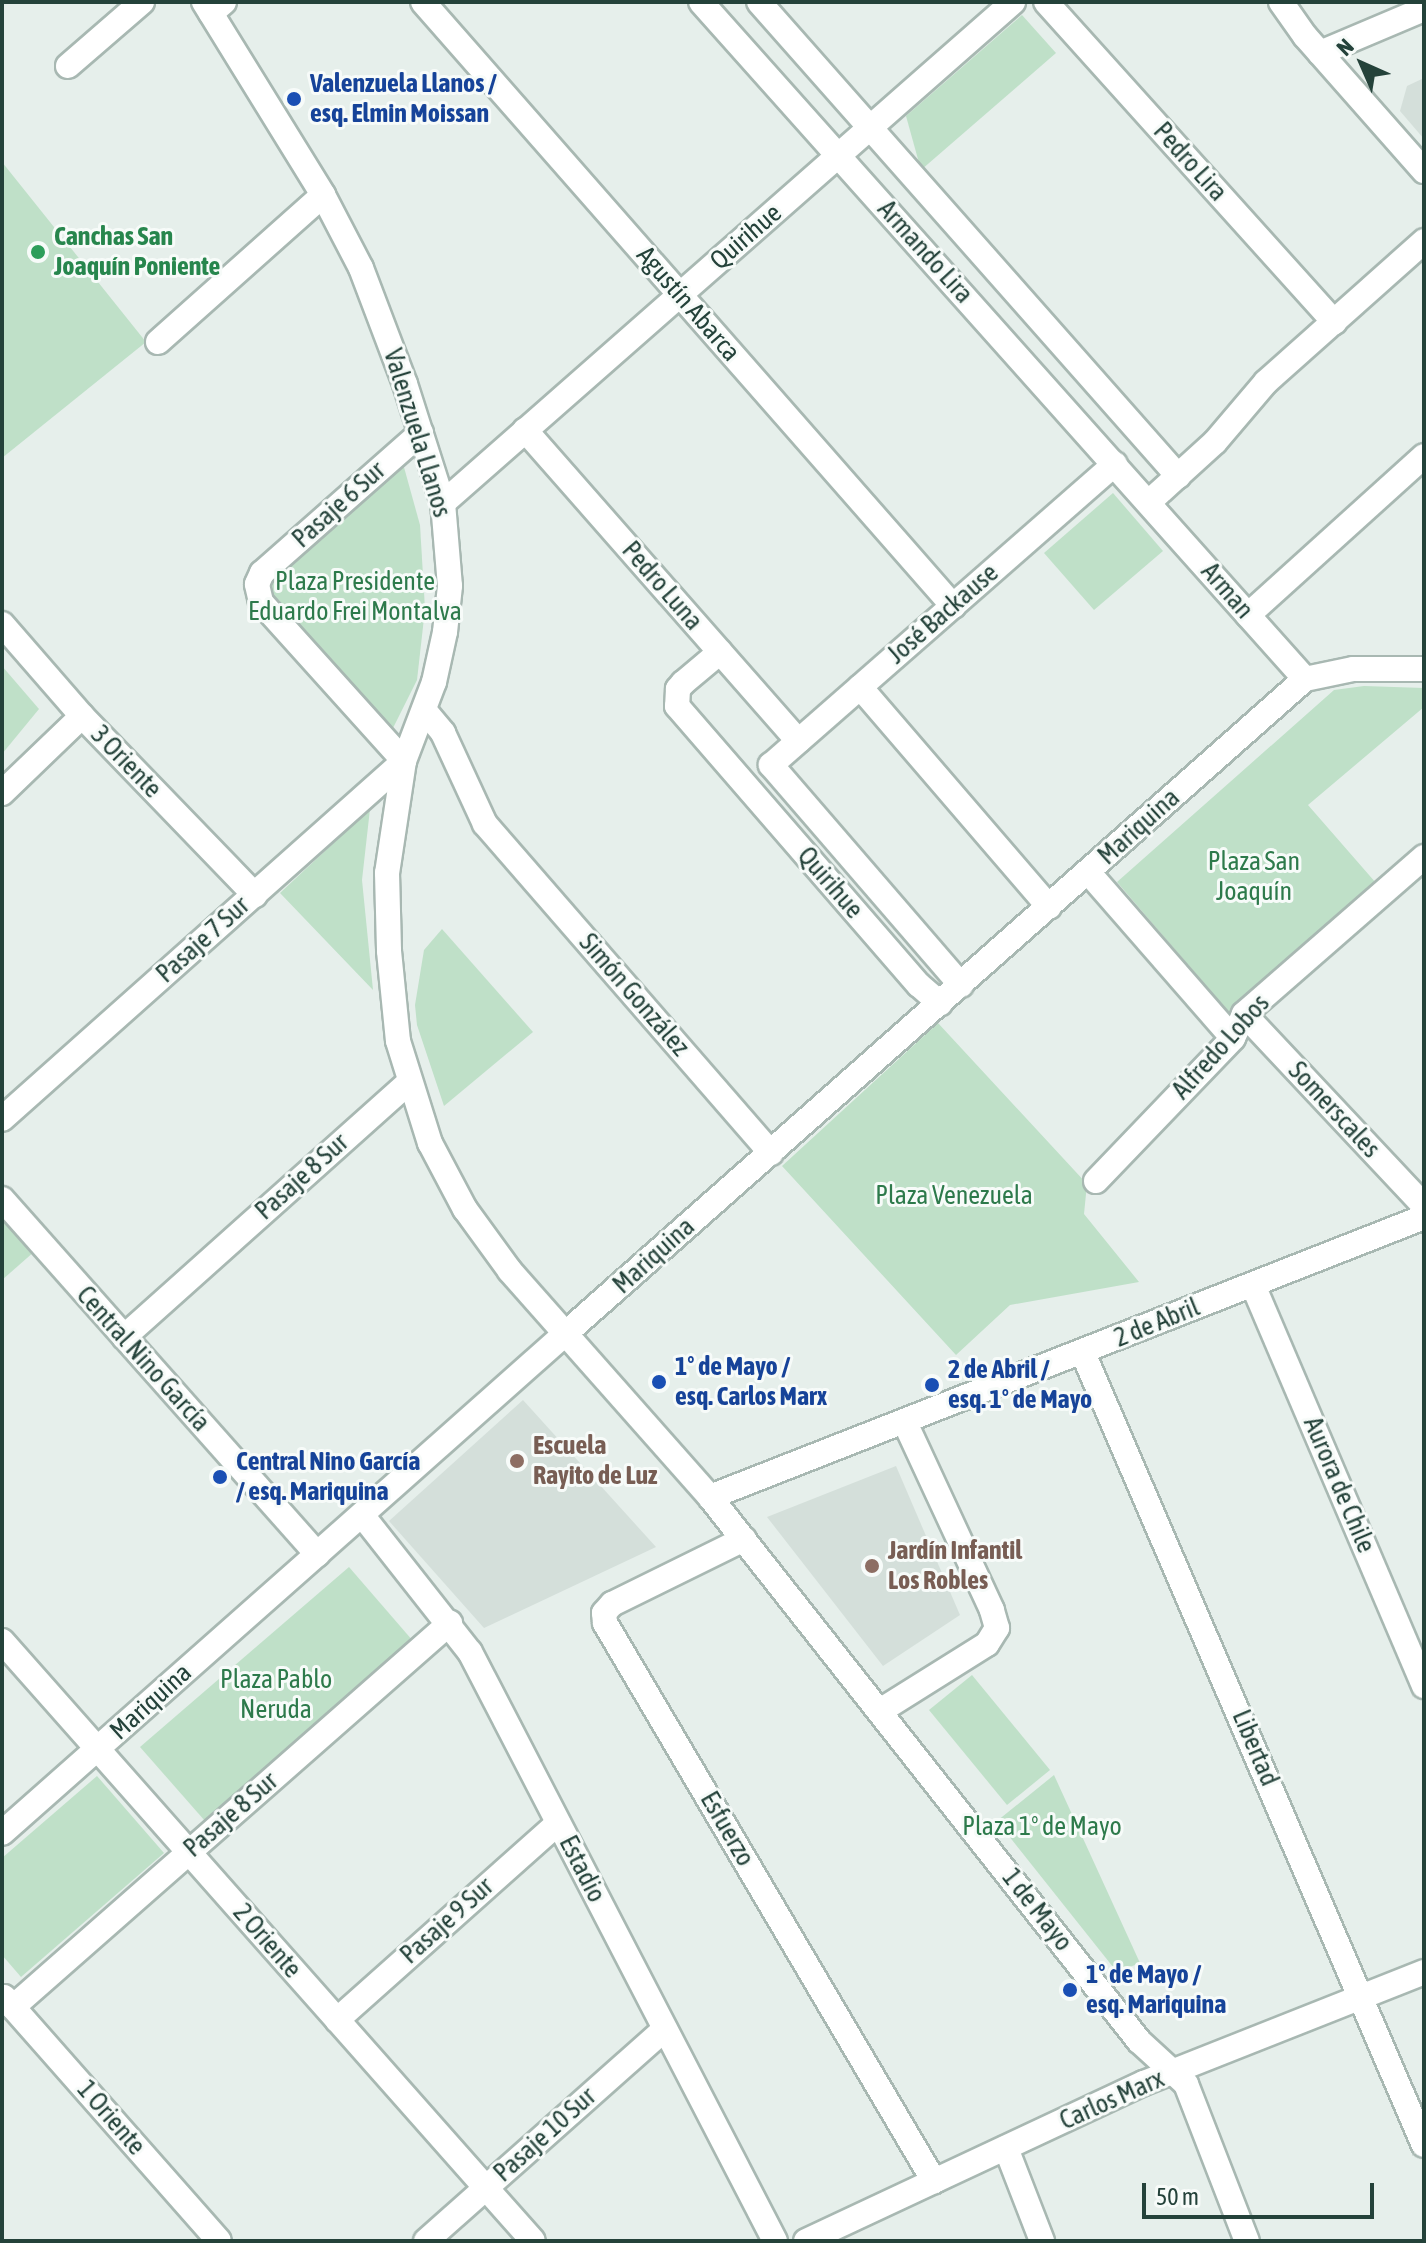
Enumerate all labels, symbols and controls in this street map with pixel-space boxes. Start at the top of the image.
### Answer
north arrow [1322,24,1402,104]
text: N [1331,33,1359,61]
place label: Valenzuela Llanos / esq. Elmin Moissan [310,68,497,130]
marker: Valenzuela Llanos / esq. Elmin Moissan [285,90,303,108]
street label: Pedro Lira [1147,116,1233,208]
street label: Armando Lira [871,194,979,310]
street label: Quirihue [704,198,788,276]
place label: Canchas San Joaquín Poniente [54,221,220,282]
street label: Agustín Abarca [630,240,746,368]
marker: Canchas San Joaquín Poniente [29,243,47,261]
street label: Valenzuela Llanos [377,345,457,521]
street label: Pasaje 6 Sur [286,455,392,555]
street label: Pedro Luna [615,535,709,637]
street label: Arman [1194,557,1260,625]
street label: José Backause [881,558,1005,670]
park label: Plaza Presidente Eduardo Frei Montalva [248,566,462,628]
street label: 3 Oriente [84,719,168,805]
street label: Mariquina [1092,782,1186,872]
street label: Quirihue [791,841,869,925]
park label: Plaza San Joaquín [1208,846,1300,908]
street label: Pasaje 7 Sur [150,890,256,990]
street label: Simón González [572,927,696,1063]
street label: Alfredo Lobos [1166,988,1276,1106]
street label: Somerscales [1282,1056,1386,1164]
street label: Pasaje 8 Sur [249,1127,355,1227]
park label: Plaza Venezuela [875,1180,1033,1212]
street label: Mariquina [607,1211,701,1301]
street label: Central Nino García [70,1280,216,1438]
street label: 2 de Abril [1110,1292,1204,1354]
place label: 1° de Mayo / esq. Carlos Marx [675,1351,827,1412]
place label: 2 de Abril / esq. 1° de Mayo [948,1354,1092,1416]
marker: 1° de Mayo / esq. Carlos Marx [650,1373,668,1391]
marker: 2 de Abril / esq. 1° de Mayo [923,1376,941,1394]
street label: Aurora de Chile [1296,1412,1382,1558]
place label: Escuela Rayito de Luz [533,1430,657,1492]
place label: Central Nino García / esq. Mariquina [236,1446,420,1508]
marker: Escuela Rayito de Luz [508,1452,526,1470]
marker: Central Nino García / esq. Mariquina [211,1468,229,1486]
place label: Jardín Infantil Los Robles [888,1535,1022,1596]
marker: Jardín Infantil Los Robles [863,1557,881,1575]
street label: Mariquina [104,1657,198,1747]
park label: Plaza Pablo Neruda [220,1664,332,1726]
street label: Libertad [1225,1705,1285,1791]
street label: Pasaje 8 Sur [178,1766,284,1864]
street label: Esfuerzo [693,1786,761,1872]
park label: Plaza 1° de Mayo [962,1811,1122,1843]
street label: Estadio [552,1831,612,1907]
street label: 1 de Mayo [995,1863,1079,1957]
street label: Pasaje 9 Sur [394,1871,500,1971]
street label: 2 Oriente [226,1898,308,1984]
place label: 1° de Mayo / esq. Mariquina [1086,1959,1226,2020]
marker: 1° de Mayo / esq. Mariquina [1061,1981,1079,1999]
street label: Carlos Marx [1055,2063,1169,2137]
street label: 1 Oriente [70,2075,152,2161]
street label: Pasaje 10 Sur [488,2081,602,2189]
scale bar [1146,2167,1378,2217]
text: 50 m [1156,2183,1199,2210]

